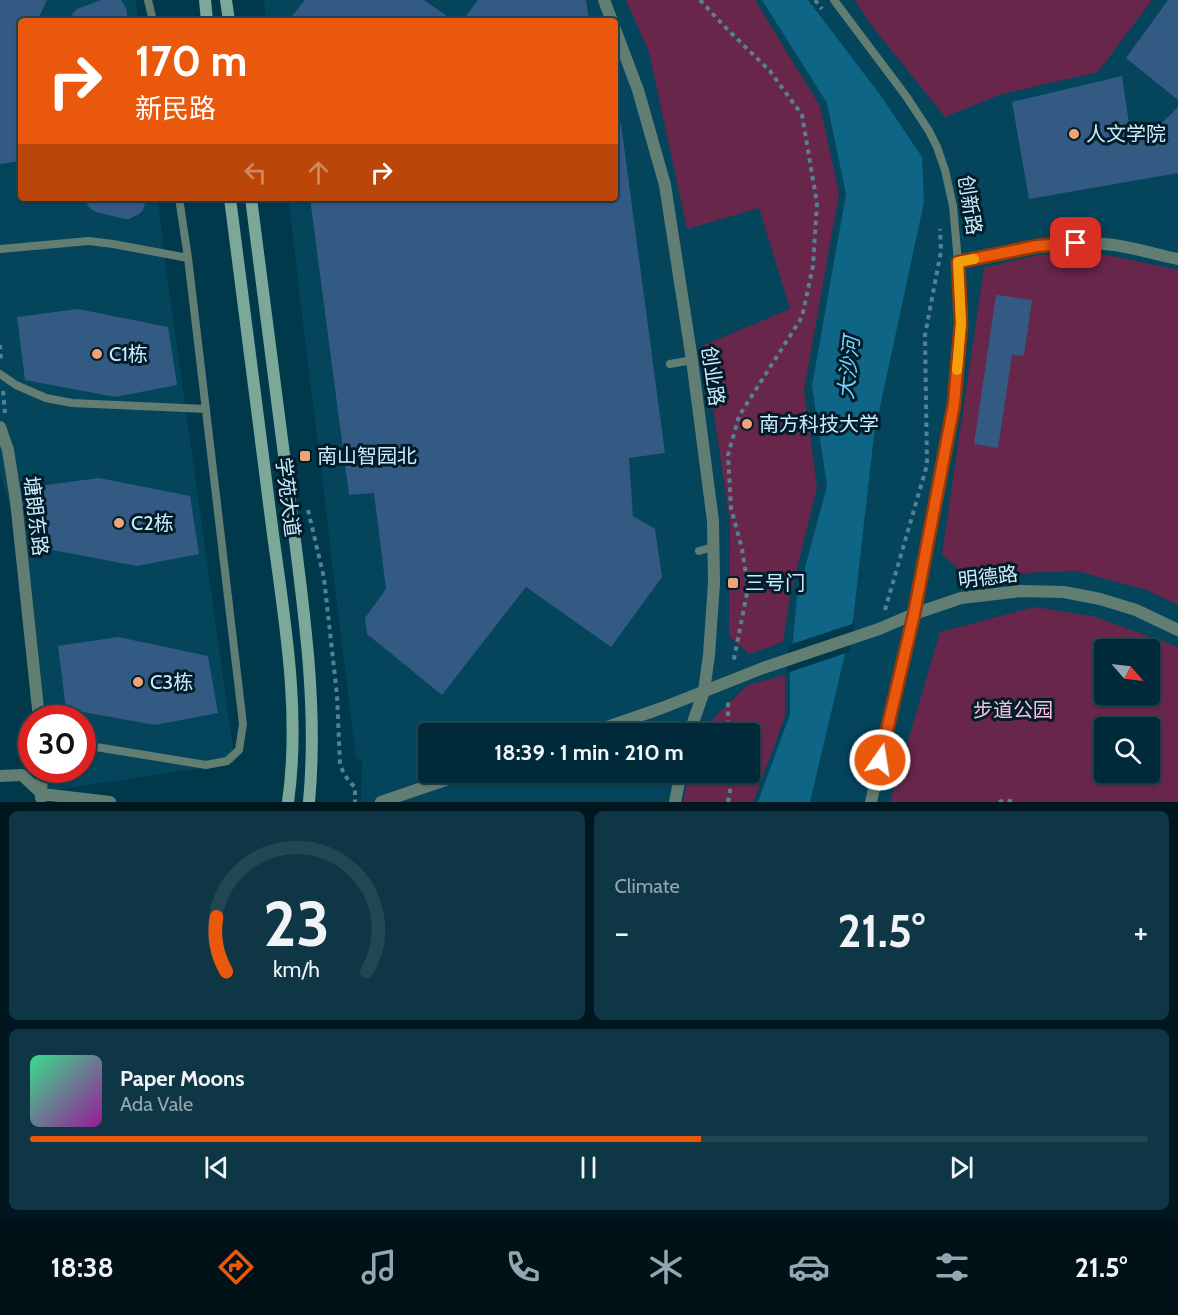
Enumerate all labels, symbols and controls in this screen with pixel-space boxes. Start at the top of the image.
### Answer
text: 170 m [135,35,247,87]
icon: right [36,42,114,120]
text: 新民路 [135,92,216,125]
place label: 人文学院 [1086,122,1166,146]
marker: 人文学院 [1067,127,1081,141]
icon: left [239,156,272,189]
icon: ahead [302,156,335,189]
icon: right [365,156,398,189]
street label: 创新路 [953,173,987,237]
pin [1050,217,1101,268]
icon: arrive [1059,226,1092,259]
water label: 大沙河 [833,331,865,401]
place label: C1栋 [109,342,148,366]
street label: 创业路 [697,345,729,407]
marker: C1栋 [90,347,104,361]
place label: 南方科技大学 [759,412,879,436]
marker: 南方科技大学 [740,417,754,431]
place label: 南山智园北 [317,444,417,468]
marker: 南山智园北 [298,449,312,463]
street label: 学苑大道 [271,456,305,538]
street label: 塘朗东路 [19,475,53,557]
place label: C2栋 [131,511,174,535]
marker: C2栋 [112,516,126,530]
street label: 明德路 [957,561,1019,593]
place label: 三号门 [745,571,805,595]
marker: 三号门 [726,576,740,590]
north arrow [1094,639,1160,705]
map controls [1094,639,1160,783]
place label: C3栋 [150,670,193,694]
marker: C3栋 [131,675,145,689]
park label: 步道公园 [973,698,1053,722]
speed limit sign: 30 [18,705,96,783]
button: search [1094,717,1160,783]
position arrow [848,728,912,792]
text: 18:39 · 1 min · 210 m [494,739,684,766]
text: Climate [615,874,680,898]
text: 23 [263,886,330,962]
text: 21.5° [837,904,925,958]
text: − [615,912,629,952]
text: + [1133,912,1148,952]
text: km/h [273,957,320,983]
text: Paper Moons [120,1065,244,1092]
text: Ada Vale [120,1092,193,1116]
icon: previous [200,1151,233,1184]
icon: pause [572,1151,605,1184]
icon: next [945,1151,978,1184]
icon: directions [215,1246,257,1288]
icon: music [358,1246,400,1288]
icon: phone [502,1246,544,1288]
icon: climate [645,1246,687,1288]
icon: car [788,1246,830,1288]
icon: filters [931,1246,973,1288]
text: 18:38 [51,1251,114,1284]
text: 21.5° [1075,1251,1127,1284]

